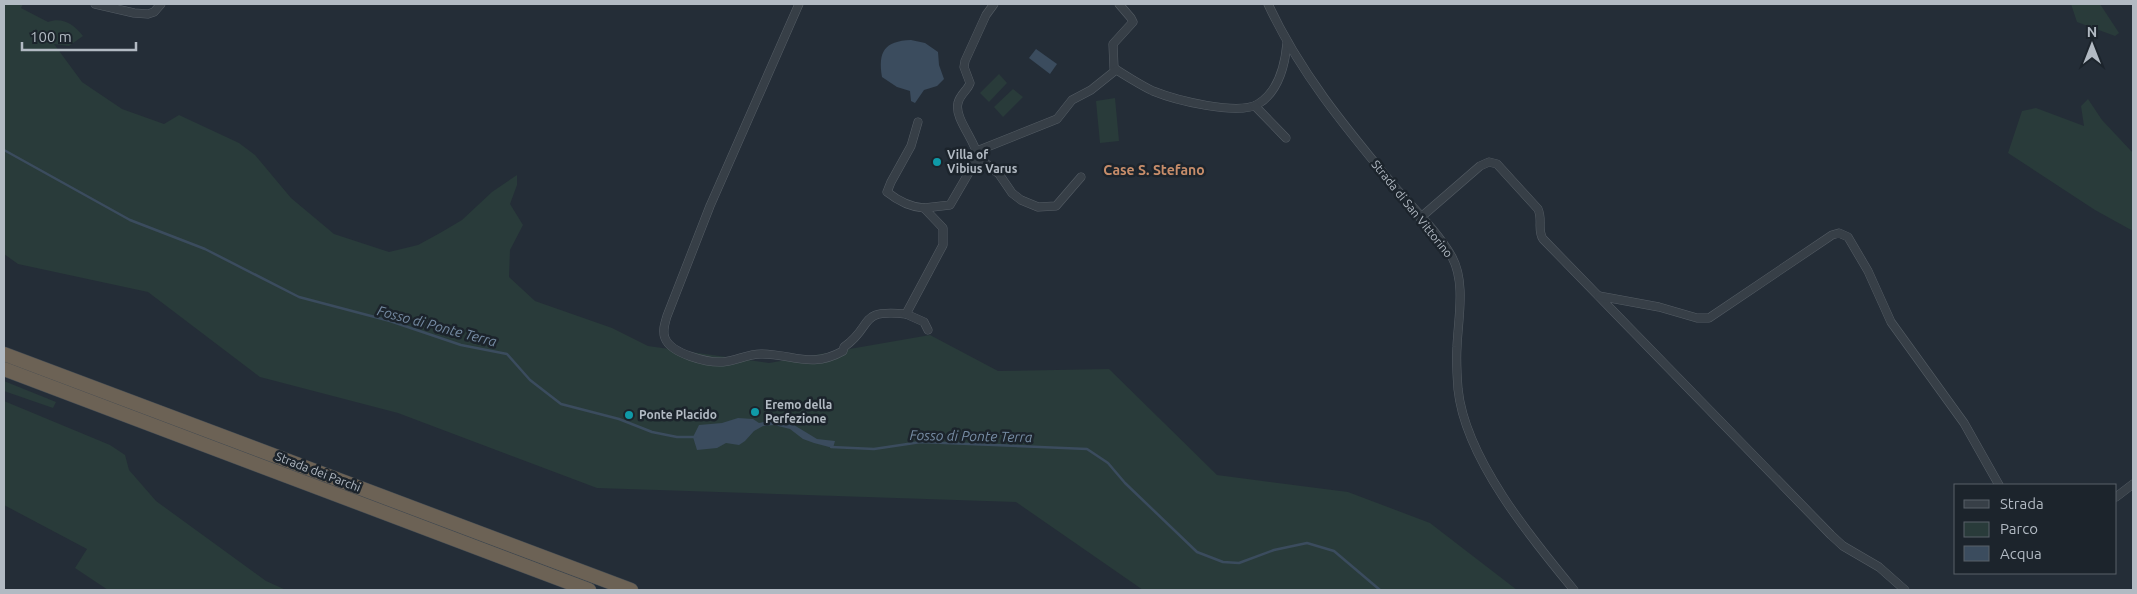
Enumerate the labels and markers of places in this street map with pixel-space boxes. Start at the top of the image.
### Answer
place label: Villa of Vibius Varus [947,148,1018,175]
marker: Villa of Vibius Varus [931,156,943,168]
place label: Eremo della Perfezione [765,398,832,425]
marker: Eremo della Perfezione [749,406,761,418]
place label: Ponte Placido [639,408,717,421]
marker: Ponte Placido [623,409,635,421]

